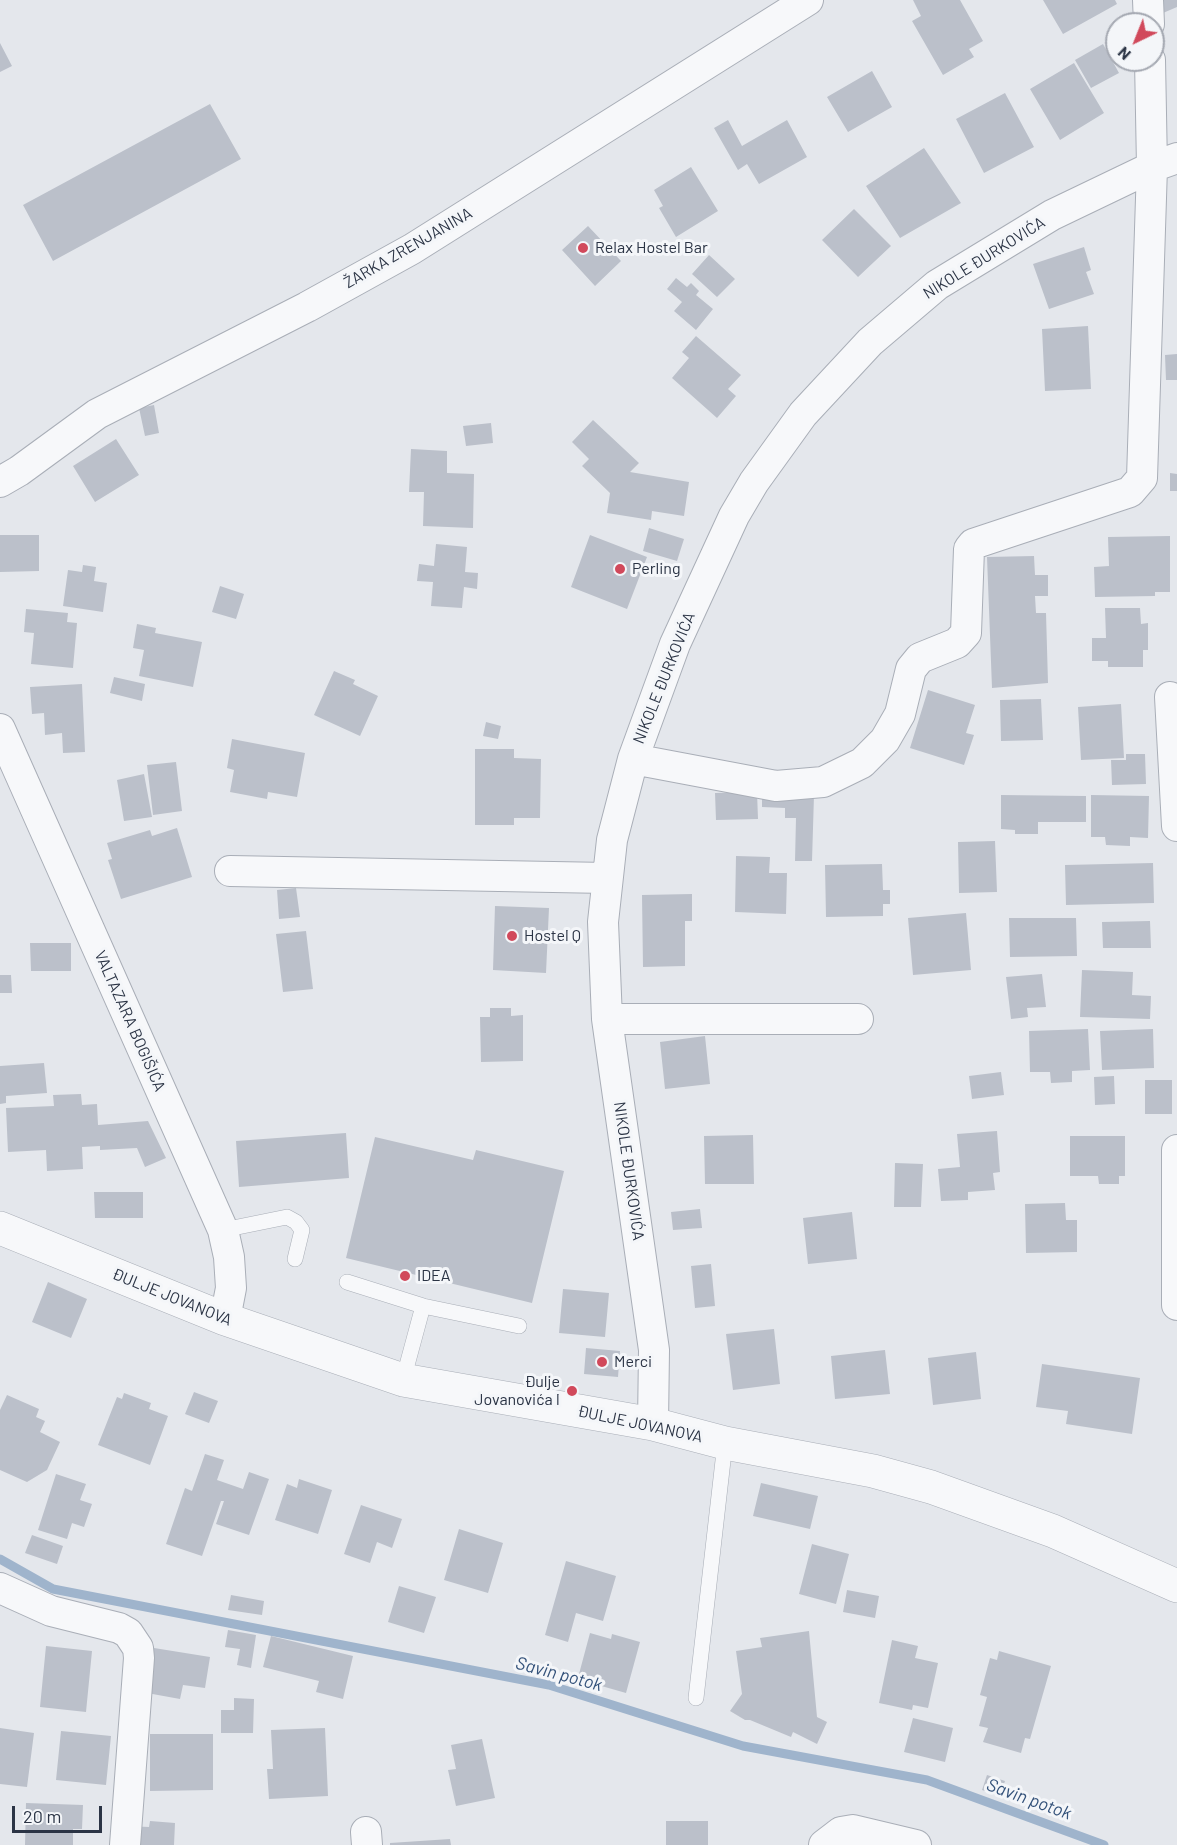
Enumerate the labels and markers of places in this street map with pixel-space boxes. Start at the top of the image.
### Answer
place label: Relax Hostel Bar [595,238,708,258]
marker: Relax Hostel Bar [576,241,590,255]
place label: Perling [632,559,680,579]
marker: Perling [613,562,627,576]
place label: Hostel Q [524,926,581,946]
marker: Hostel Q [505,929,519,943]
place label: IDEA [417,1266,450,1286]
marker: IDEA [398,1269,412,1283]
place label: Merci [614,1352,652,1372]
marker: Merci [595,1355,609,1369]
place label: Đulje Jovanovića I [474,1372,560,1410]
marker: Đulje Jovanovića I [565,1384,579,1398]

